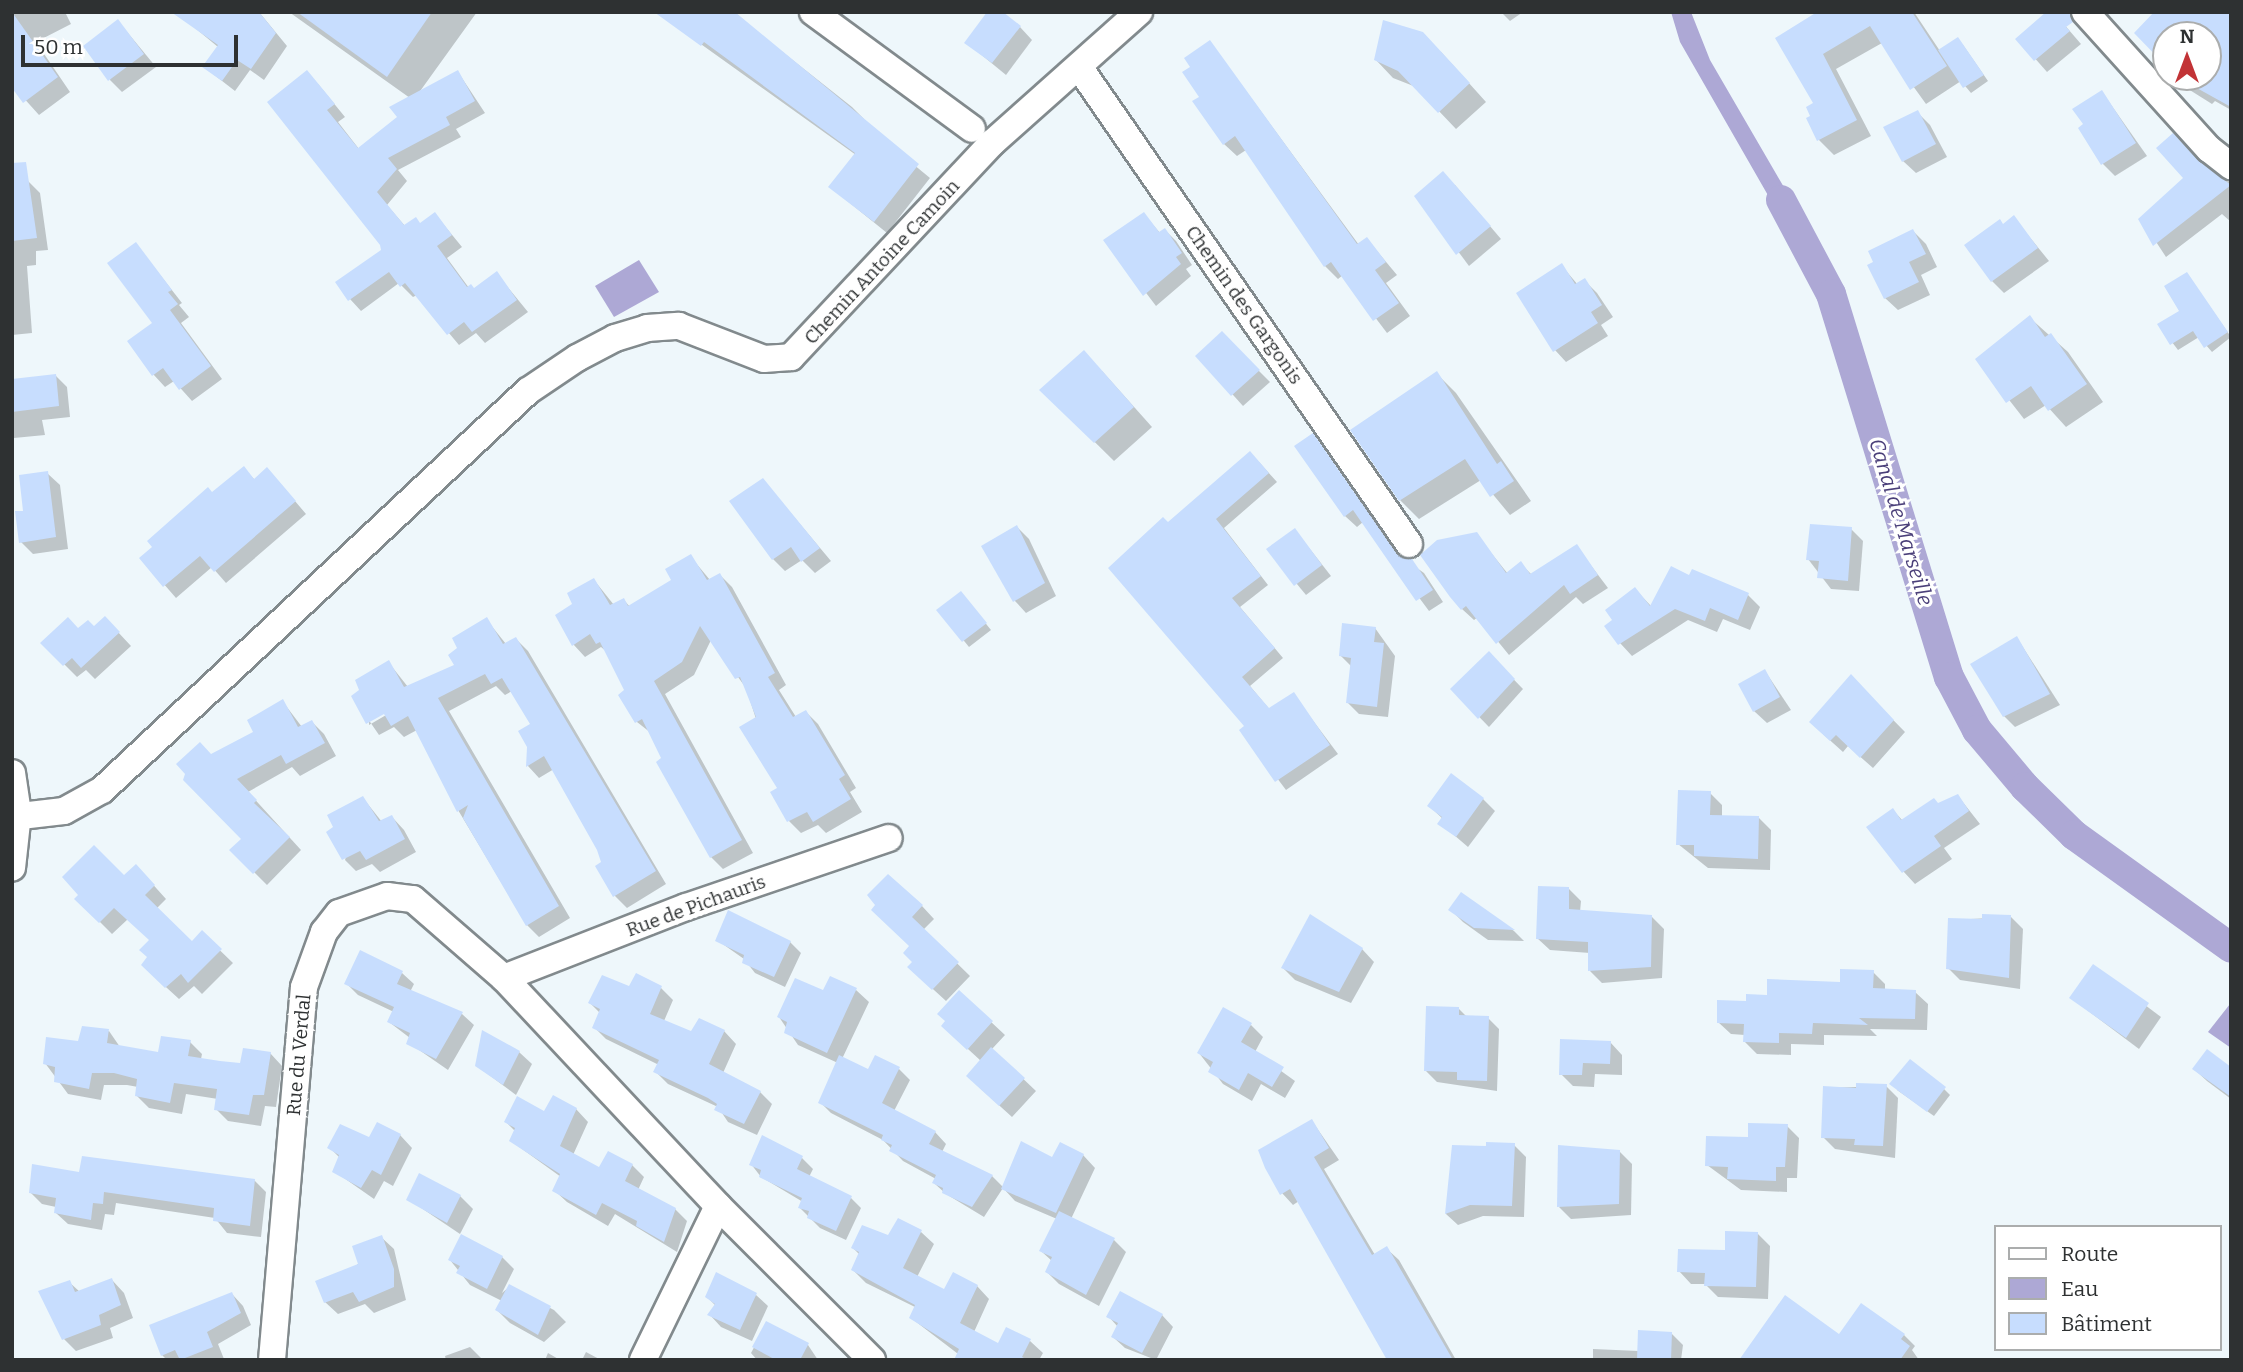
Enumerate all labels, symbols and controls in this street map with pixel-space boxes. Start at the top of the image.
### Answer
scale bar [24,21,242,65]
north arrow [2152,21,2222,91]
text: N [2180,25,2194,48]
text: 50 m [34,34,83,60]
street label: Chemin Antoine Camoin [800,175,964,349]
street label: Chemin des Gargonis [1181,221,1307,389]
water label: Canal de Marseille [1864,435,1938,609]
street label: Rue de Pichauris [623,870,769,942]
street label: Rue du Verdal [282,993,316,1117]
legend [1994,1225,2222,1351]
text: Route [2061,1241,2118,1267]
text: Eau [2061,1276,2098,1302]
text: Bâtiment [2061,1311,2152,1337]

